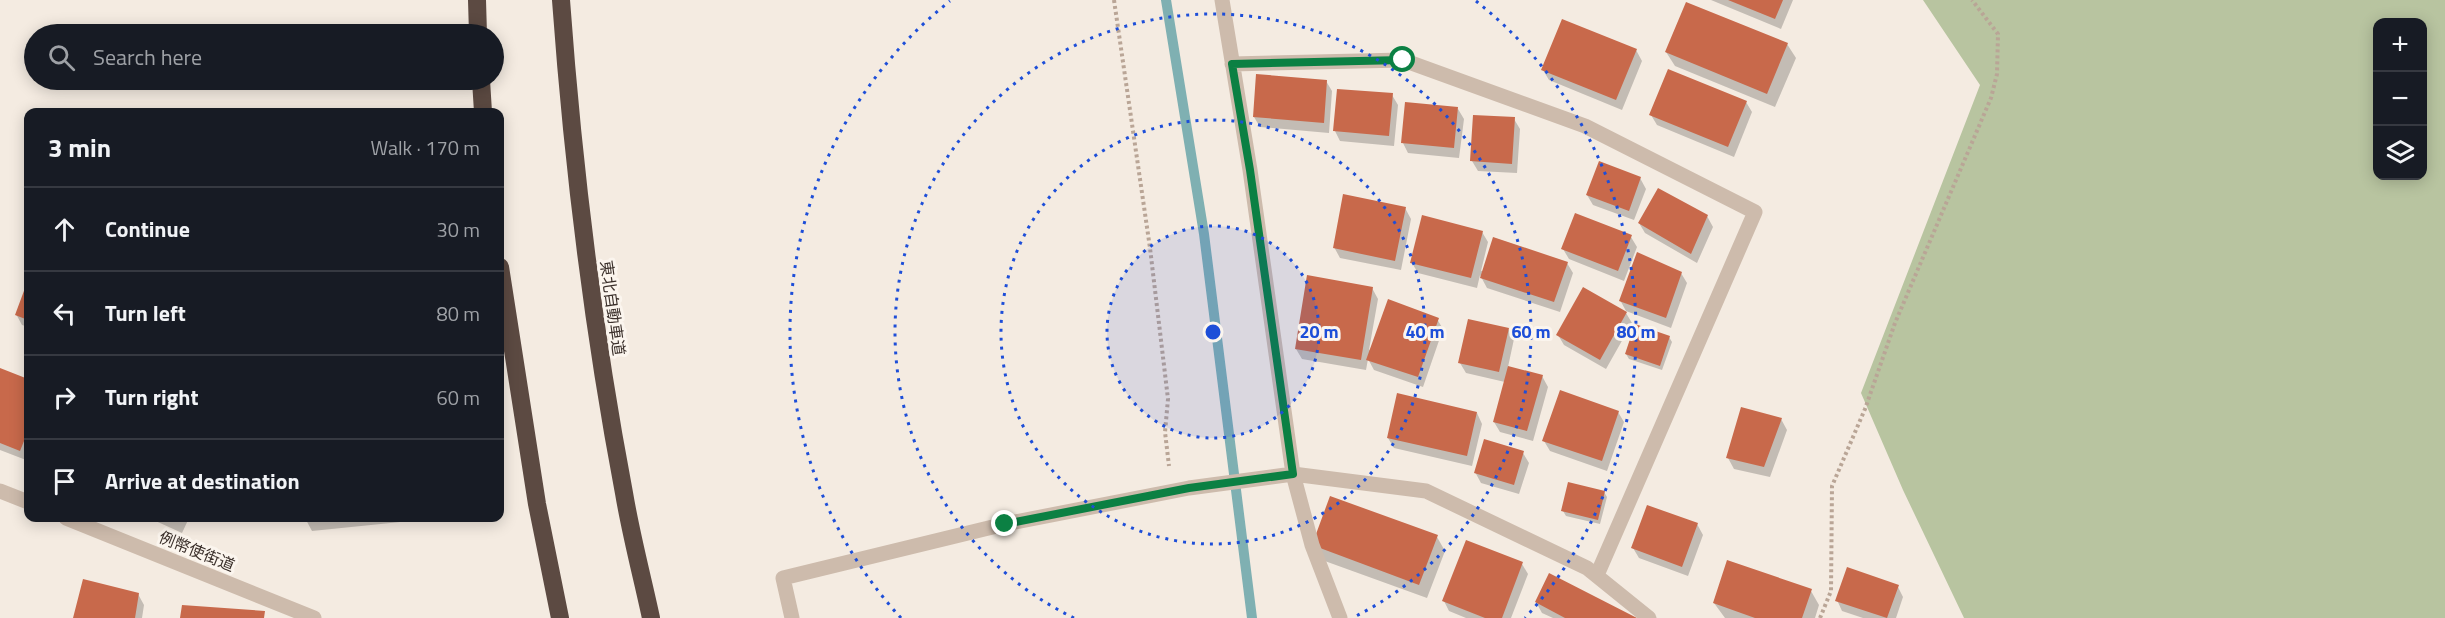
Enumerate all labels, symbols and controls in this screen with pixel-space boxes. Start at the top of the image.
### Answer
map controls [2373,18,2427,180]
button: + [2373,18,2427,72]
search box [24,24,504,90]
text: Search here [93,40,202,74]
icon: search [45,41,78,74]
route start [1389,46,1415,72]
button: − [2373,72,2427,126]
button: layers [2373,126,2427,180]
text: 3 min [48,128,111,167]
text: Walk · 170 m [371,132,480,163]
text: Continue [105,212,190,246]
icon: ahead [48,213,81,246]
text: 30 m [436,214,480,245]
street label: 東北自動車道 [594,259,632,357]
text: Turn left [105,296,186,330]
icon: left [48,297,81,330]
text: 80 m [436,298,480,329]
text: 20 m [1299,318,1339,345]
text: 40 m [1405,318,1445,345]
text: 60 m [1511,318,1551,345]
text: 80 m [1616,318,1656,345]
centre of rings [1203,322,1223,342]
text: Turn right [105,380,199,414]
icon: right [48,381,81,414]
text: 60 m [436,382,480,413]
text: Arrive at destination [105,464,300,498]
icon: arrive [48,465,81,498]
route end [991,510,1017,536]
street label: 例幣使街道 [155,525,239,577]

